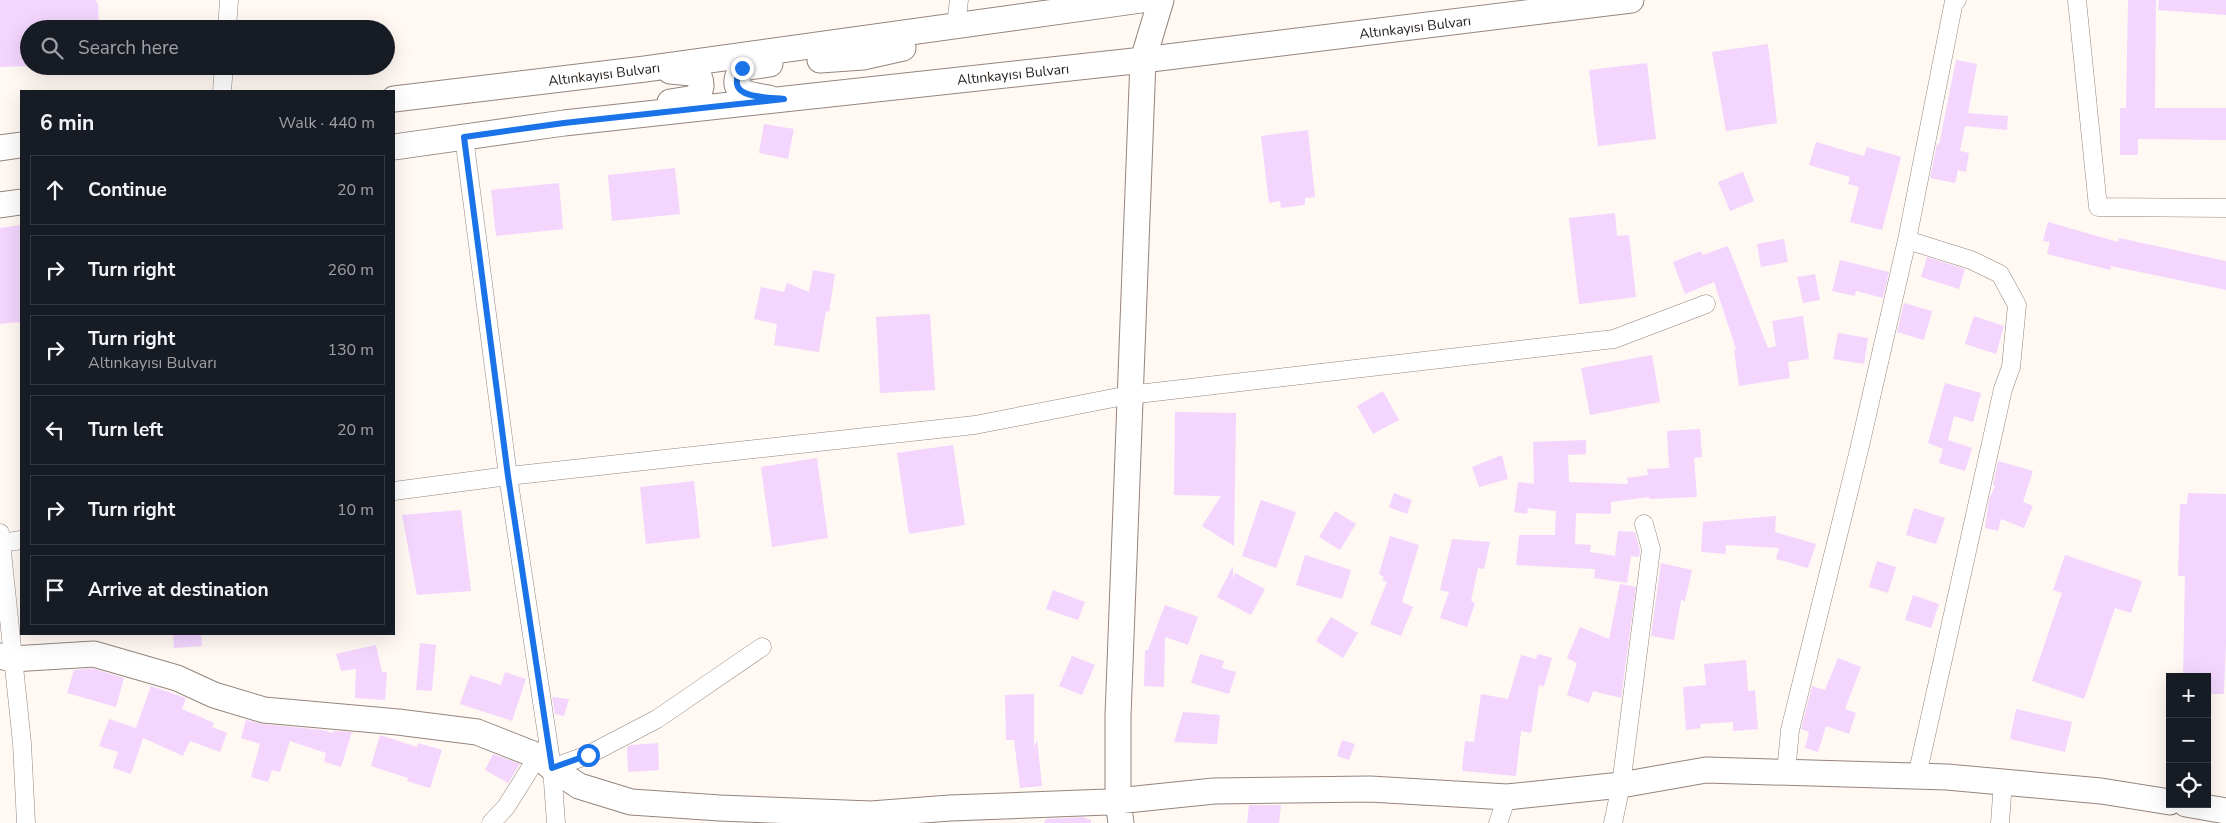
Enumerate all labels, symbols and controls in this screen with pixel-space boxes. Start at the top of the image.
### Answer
street label: Altınkayısı Bulvarı [1358,11,1472,44]
search box [20,20,395,75]
icon: search [38,34,66,62]
text: Search here [78,35,179,61]
route end [731,57,754,80]
street label: Altınkayısı Bulvarı [547,58,661,91]
street label: Altınkayısı Bulvarı [956,59,1070,90]
text: 6 min [40,109,94,137]
text: Walk · 440 m [279,112,375,134]
icon: ahead [41,176,69,204]
text: Continue [88,177,167,203]
text: 20 m [337,179,374,201]
icon: right [41,256,69,284]
text: Turn right [88,257,175,283]
text: 260 m [327,259,374,281]
text: Turn right [88,326,175,352]
icon: right [41,336,69,364]
text: 130 m [327,339,374,361]
text: Altınkayısı Bulvarı [88,352,217,374]
icon: left [41,416,69,444]
text: Turn left [88,417,163,443]
text: 20 m [337,419,374,441]
icon: right [41,496,69,524]
text: Turn right [88,497,175,523]
text: 10 m [337,499,374,521]
icon: arrive [41,576,69,604]
text: Arrive at destination [88,577,269,603]
map controls [2166,673,2211,808]
button: + [2166,673,2211,718]
button: − [2166,718,2211,763]
route start [577,744,600,767]
button: locate [2166,763,2211,808]

